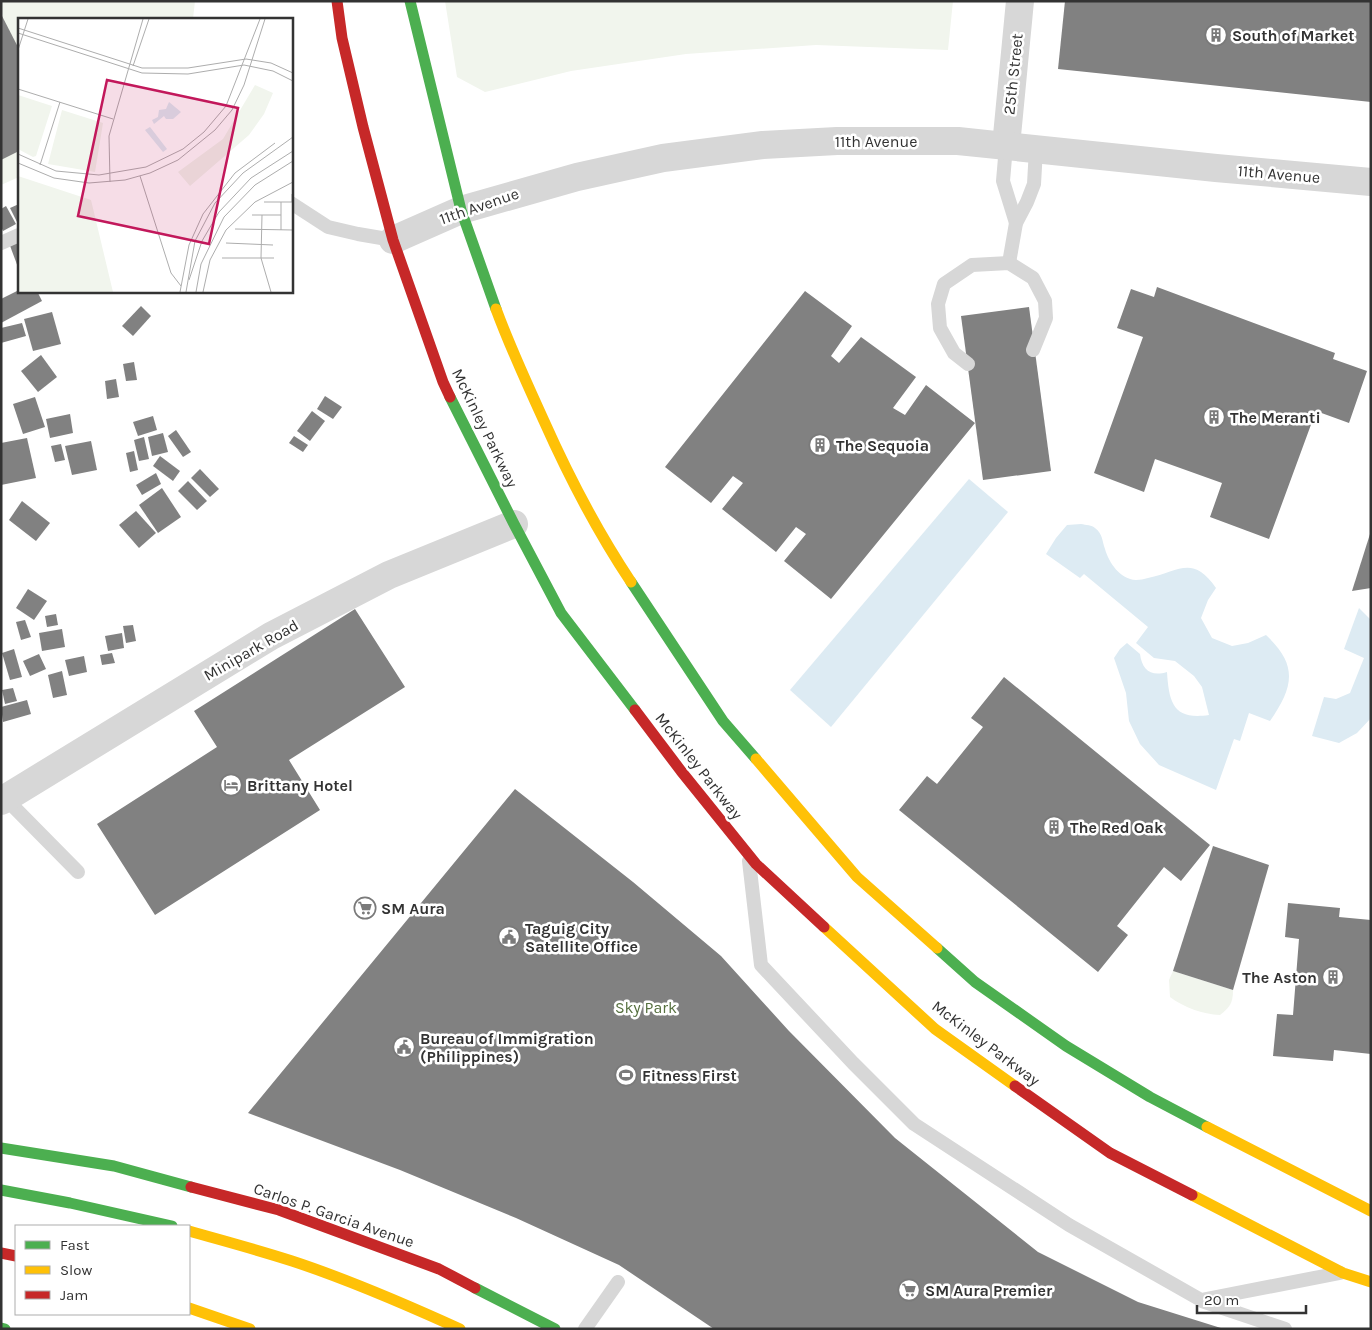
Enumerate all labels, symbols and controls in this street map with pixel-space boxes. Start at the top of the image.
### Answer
inset map [18,18,292,292]
building icon: South of Market [1204,23,1228,47]
place label: South of Market [1232,26,1355,45]
street label: 25th Street [999,32,1027,116]
street label: 11th Avenue [835,132,917,151]
street label: 11th Avenue [1237,161,1321,187]
street label: 11th Avenue [437,184,521,228]
street label: McKinley Parkway [448,365,522,491]
building icon: The Meranti [1202,405,1226,429]
place label: The Meranti [1230,408,1321,427]
building icon: The Sequoia [808,433,832,457]
place label: The Sequoia [836,436,929,455]
street label: Minipark Road [200,615,302,685]
street label: McKinley Parkway [651,709,747,824]
hotel icon: Brittany Hotel [219,773,243,797]
place label: Brittany Hotel [247,776,353,795]
building icon: The Red Oak [1042,815,1066,839]
place label: The Red Oak [1070,818,1164,837]
supermarket icon: SM Aura [353,896,377,920]
place label: SM Aura [381,899,445,918]
place label: Taguig City Satellite Office [525,919,638,956]
public building icon: Taguig City Satellite Office [497,925,521,949]
building icon: The Aston [1321,965,1345,989]
place label: The Aston [1242,968,1317,987]
street label: McKinley Parkway [928,996,1044,1090]
park label: Sky Park [615,998,677,1017]
place label: Bureau of Immigration (Philippines) [420,1029,594,1066]
public building icon: Bureau of Immigration (Philippines) [392,1035,416,1059]
sports icon: Fitness First [614,1063,638,1087]
place label: Fitness First [642,1066,737,1085]
street label: Carlos P. Garcia Avenue [251,1179,417,1251]
legend [15,1225,190,1315]
text: Fast [60,1236,90,1254]
text: Slow [60,1261,92,1279]
supermarket icon: SM Aura Premier [897,1278,921,1302]
place label: SM Aura Premier [925,1281,1053,1300]
scale bar [1197,1282,1306,1314]
text: Jam [60,1286,88,1304]
text: 20 m [1204,1291,1239,1309]

